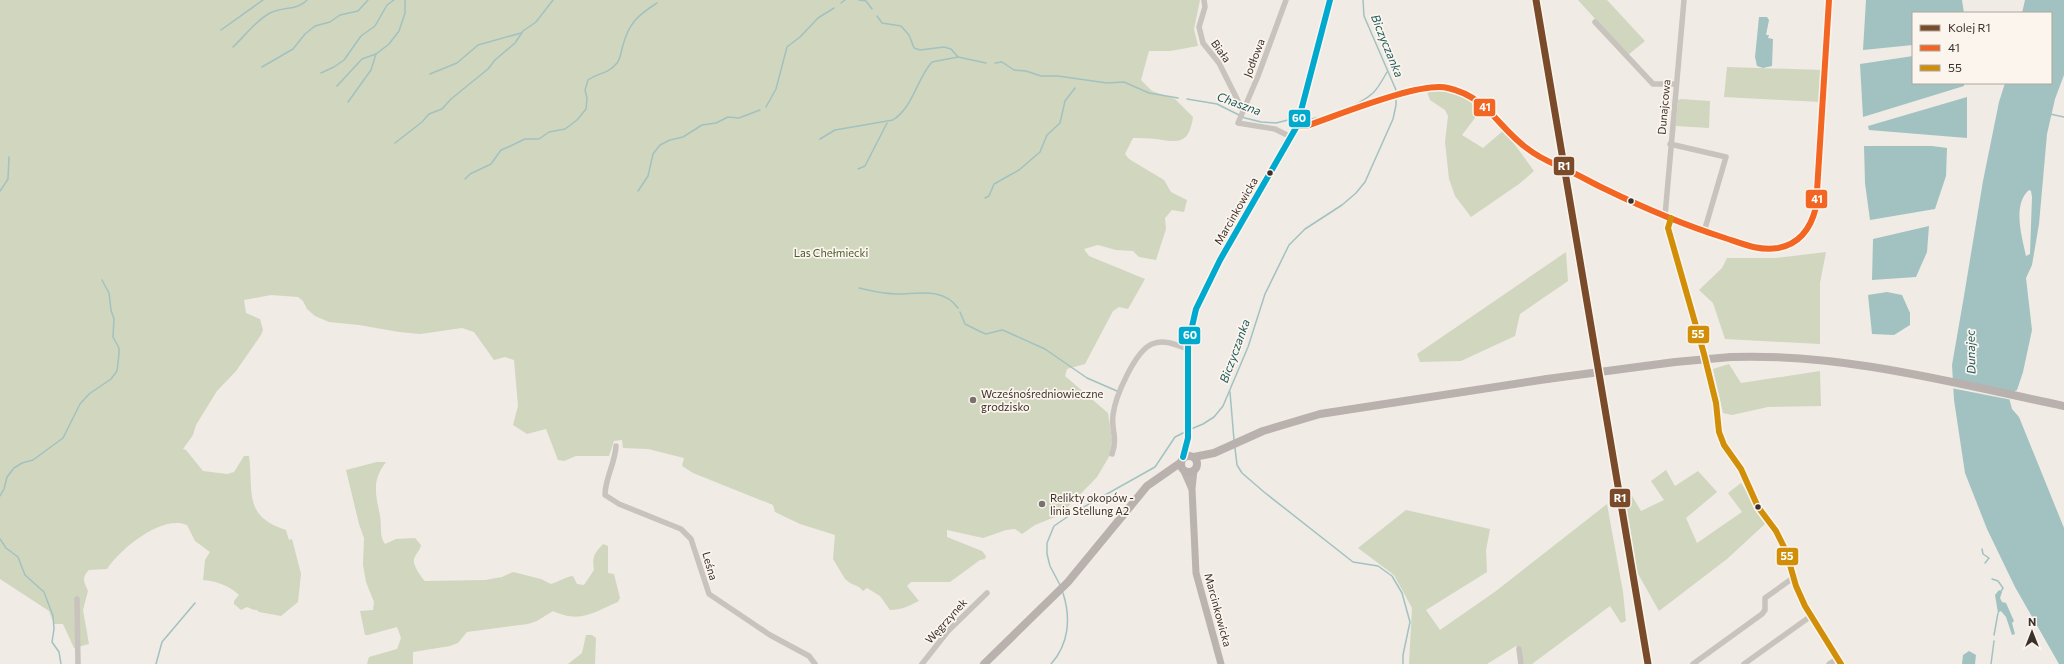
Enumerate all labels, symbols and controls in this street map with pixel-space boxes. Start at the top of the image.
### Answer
water label: Biczyczanka [1369,12,1407,79]
legend [1912,12,2052,84]
text: Kolej R1 [1948,20,1991,34]
street label: Biała [1209,37,1234,65]
street label: Jodłowa [1240,37,1268,79]
text: 41 [1948,40,1960,54]
text: 55 [1948,60,1962,74]
street label: Dunajcowa [1655,79,1672,135]
water label: Chaszna [1215,89,1263,117]
line badge: 41 [1473,98,1496,117]
text: 41 [1479,100,1491,113]
line badge: 60 [1288,109,1311,128]
text: 60 [1292,111,1306,124]
line badge: R1 [1553,156,1575,176]
text: R1 [1558,159,1570,172]
unlabelled marker [1265,168,1275,178]
street label: Marcinkowicka [1211,175,1260,247]
line badge: 41 [1805,189,1828,209]
text: 41 [1811,192,1823,205]
unlabelled marker [1626,196,1636,206]
park label: Las Chełmiecki [794,246,868,259]
water label: Biczyczanka [1216,317,1252,384]
line badge: 55 [1687,325,1710,344]
line badge: 60 [1178,326,1201,345]
text: 55 [1692,327,1704,340]
text: 60 [1183,328,1197,341]
water label: Dunajec [1963,330,1977,374]
place label: Wcześnośredniowieczne grodzisko [981,387,1103,413]
marker: Wcześnośredniowieczne grodzisko [968,395,978,405]
line badge: R1 [1609,488,1631,508]
place label: Relikty okopów - linia Stellung A2 [1050,491,1134,517]
text: R1 [1614,491,1626,504]
marker: Relikty okopów - linia Stellung A2 [1037,499,1047,509]
unlabelled marker [1753,502,1763,512]
line badge: 55 [1776,547,1799,566]
text: 55 [1781,549,1793,562]
street label: Leśna [700,550,721,582]
street label: Marcinkowicka [1202,572,1235,648]
street label: Węgrzynek [922,596,969,646]
north arrow [2012,612,2052,652]
text: N [2028,615,2036,628]

